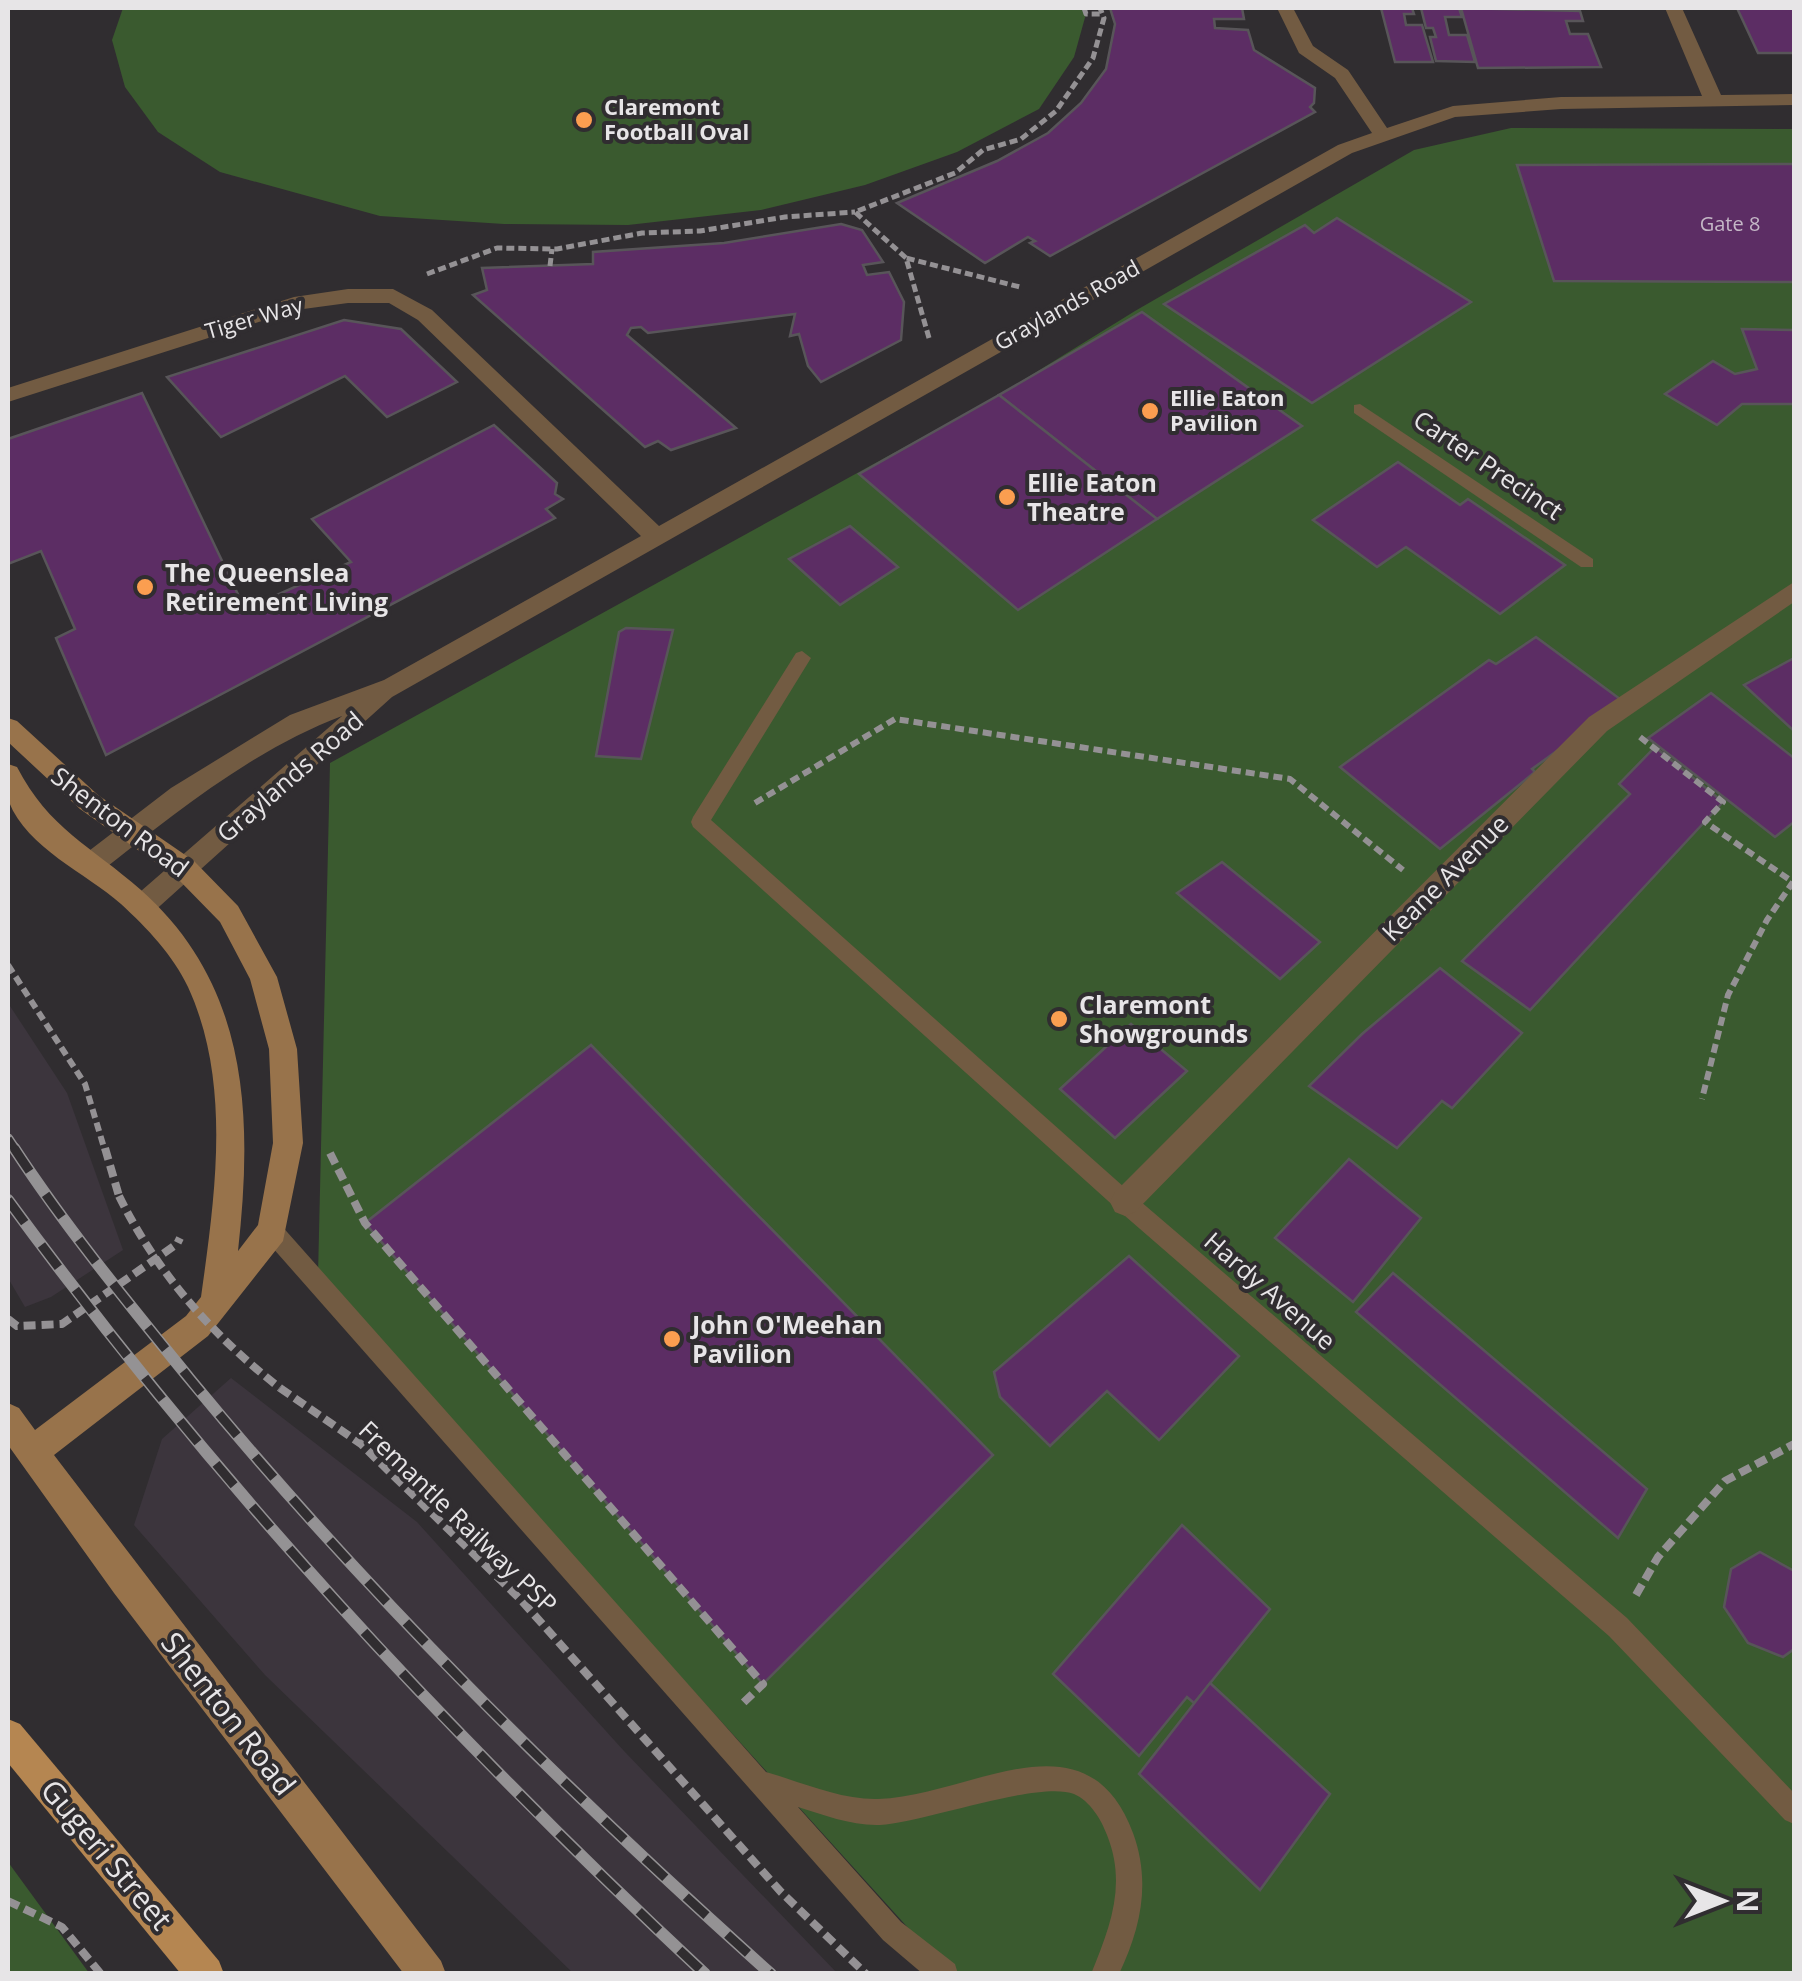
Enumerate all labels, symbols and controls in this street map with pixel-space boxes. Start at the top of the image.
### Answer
place label: Claremont Football Oval [604,91,749,146]
marker: Claremont Football Oval [573,109,595,131]
house number: Gate 8 [1700,210,1760,237]
street label: Graylands Road [989,252,1144,356]
street label: Tiger Way [201,289,307,345]
place label: Ellie Eaton Pavilion [1170,382,1284,437]
marker: Ellie Eaton Pavilion [1139,400,1161,422]
street label: Carter Precinct [1407,402,1570,527]
place label: Ellie Eaton Theatre [1027,465,1157,528]
marker: Ellie Eaton Theatre [996,486,1018,508]
place label: The Queenslea Retirement Living [165,555,388,618]
marker: The Queenslea Retirement Living [134,576,156,598]
street label: Graylands Road [209,703,370,849]
street label: Shenton Road [45,758,196,884]
street label: Keane Avenue [1374,807,1515,948]
place label: Claremont Showgrounds [1079,987,1248,1050]
marker: Claremont Showgrounds [1048,1008,1070,1030]
street label: Hardy Avenue [1198,1224,1344,1357]
place label: John O'Meehan Pavilion [690,1307,883,1370]
marker: John O'Meehan Pavilion [661,1328,683,1350]
street label: Fremantle Railway PSP [352,1413,565,1620]
street label: Shenton Road [153,1623,306,1803]
street label: Gugeri Street [32,1770,182,1938]
north arrow [1672,1851,1772,1951]
text: N [1729,1890,1767,1912]

